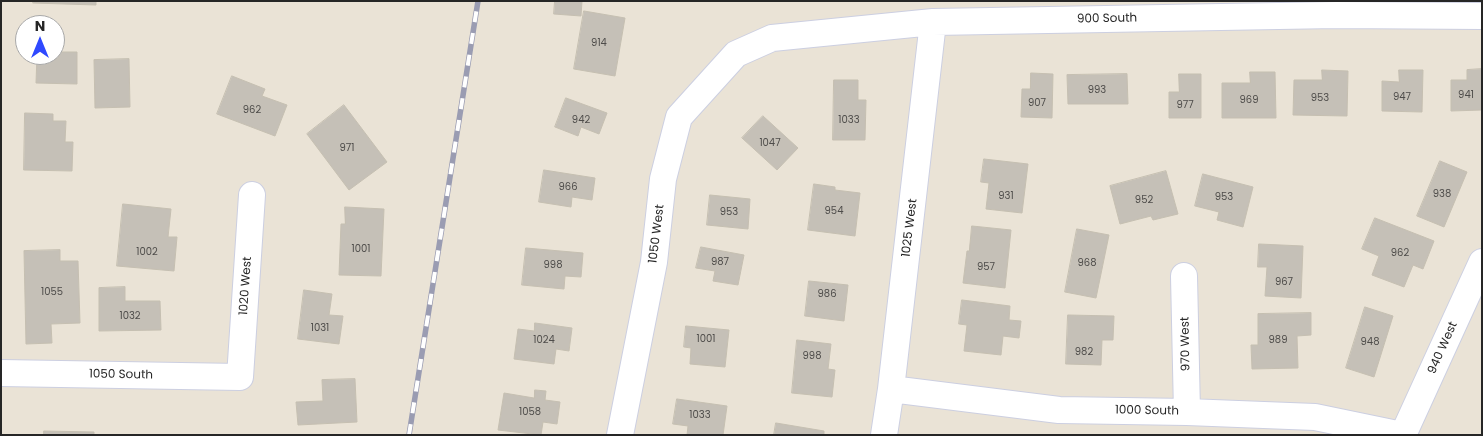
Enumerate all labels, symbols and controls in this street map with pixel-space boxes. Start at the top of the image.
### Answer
street label: 900 South [1077,11,1137,27]
north arrow [15,15,65,65]
text: N [35,16,45,36]
house number: 914 [591,37,607,49]
house number: 993 [1088,84,1106,96]
house number: 941 [1458,89,1474,101]
house number: 947 [1393,91,1411,103]
house number: 953 [1311,92,1329,104]
house number: 969 [1240,94,1258,106]
house number: 907 [1028,97,1046,109]
house number: 977 [1176,99,1194,111]
house number: 962 [243,104,261,116]
house number: 942 [572,114,590,126]
house number: 1033 [838,114,860,126]
house number: 1047 [759,137,781,149]
house number: 971 [340,142,354,154]
house number: 966 [559,181,577,193]
house number: 938 [1433,188,1451,200]
house number: 931 [998,190,1014,202]
house number: 953 [1215,191,1233,203]
house number: 952 [1135,194,1153,206]
street label: 1025 West [899,198,921,258]
street label: 1050 West [646,204,668,264]
house number: 954 [825,205,843,217]
house number: 953 [720,206,738,218]
house number: 1001 [352,243,370,255]
house number: 1002 [136,246,158,258]
house number: 962 [1391,247,1409,259]
street label: 1020 West [237,256,255,316]
house number: 987 [711,256,729,268]
house number: 968 [1078,257,1096,269]
house number: 998 [544,259,562,271]
house number: 957 [977,261,995,273]
house number: 967 [1275,276,1293,288]
house number: 1055 [41,286,63,298]
house number: 986 [818,288,836,300]
house number: 1032 [119,310,141,322]
street label: 970 West [1178,317,1194,371]
street label: 940 West [1425,320,1461,376]
house number: 1031 [311,322,329,334]
house number: 1001 [697,333,715,345]
house number: 1024 [533,334,555,346]
house number: 989 [1269,334,1287,346]
house number: 948 [1361,336,1379,348]
house number: 982 [1075,346,1093,358]
house number: 998 [803,350,821,362]
street label: 1050 South [89,367,153,383]
street label: 1000 South [1115,403,1179,419]
house number: 1058 [519,406,541,418]
house number: 1033 [689,409,711,421]

